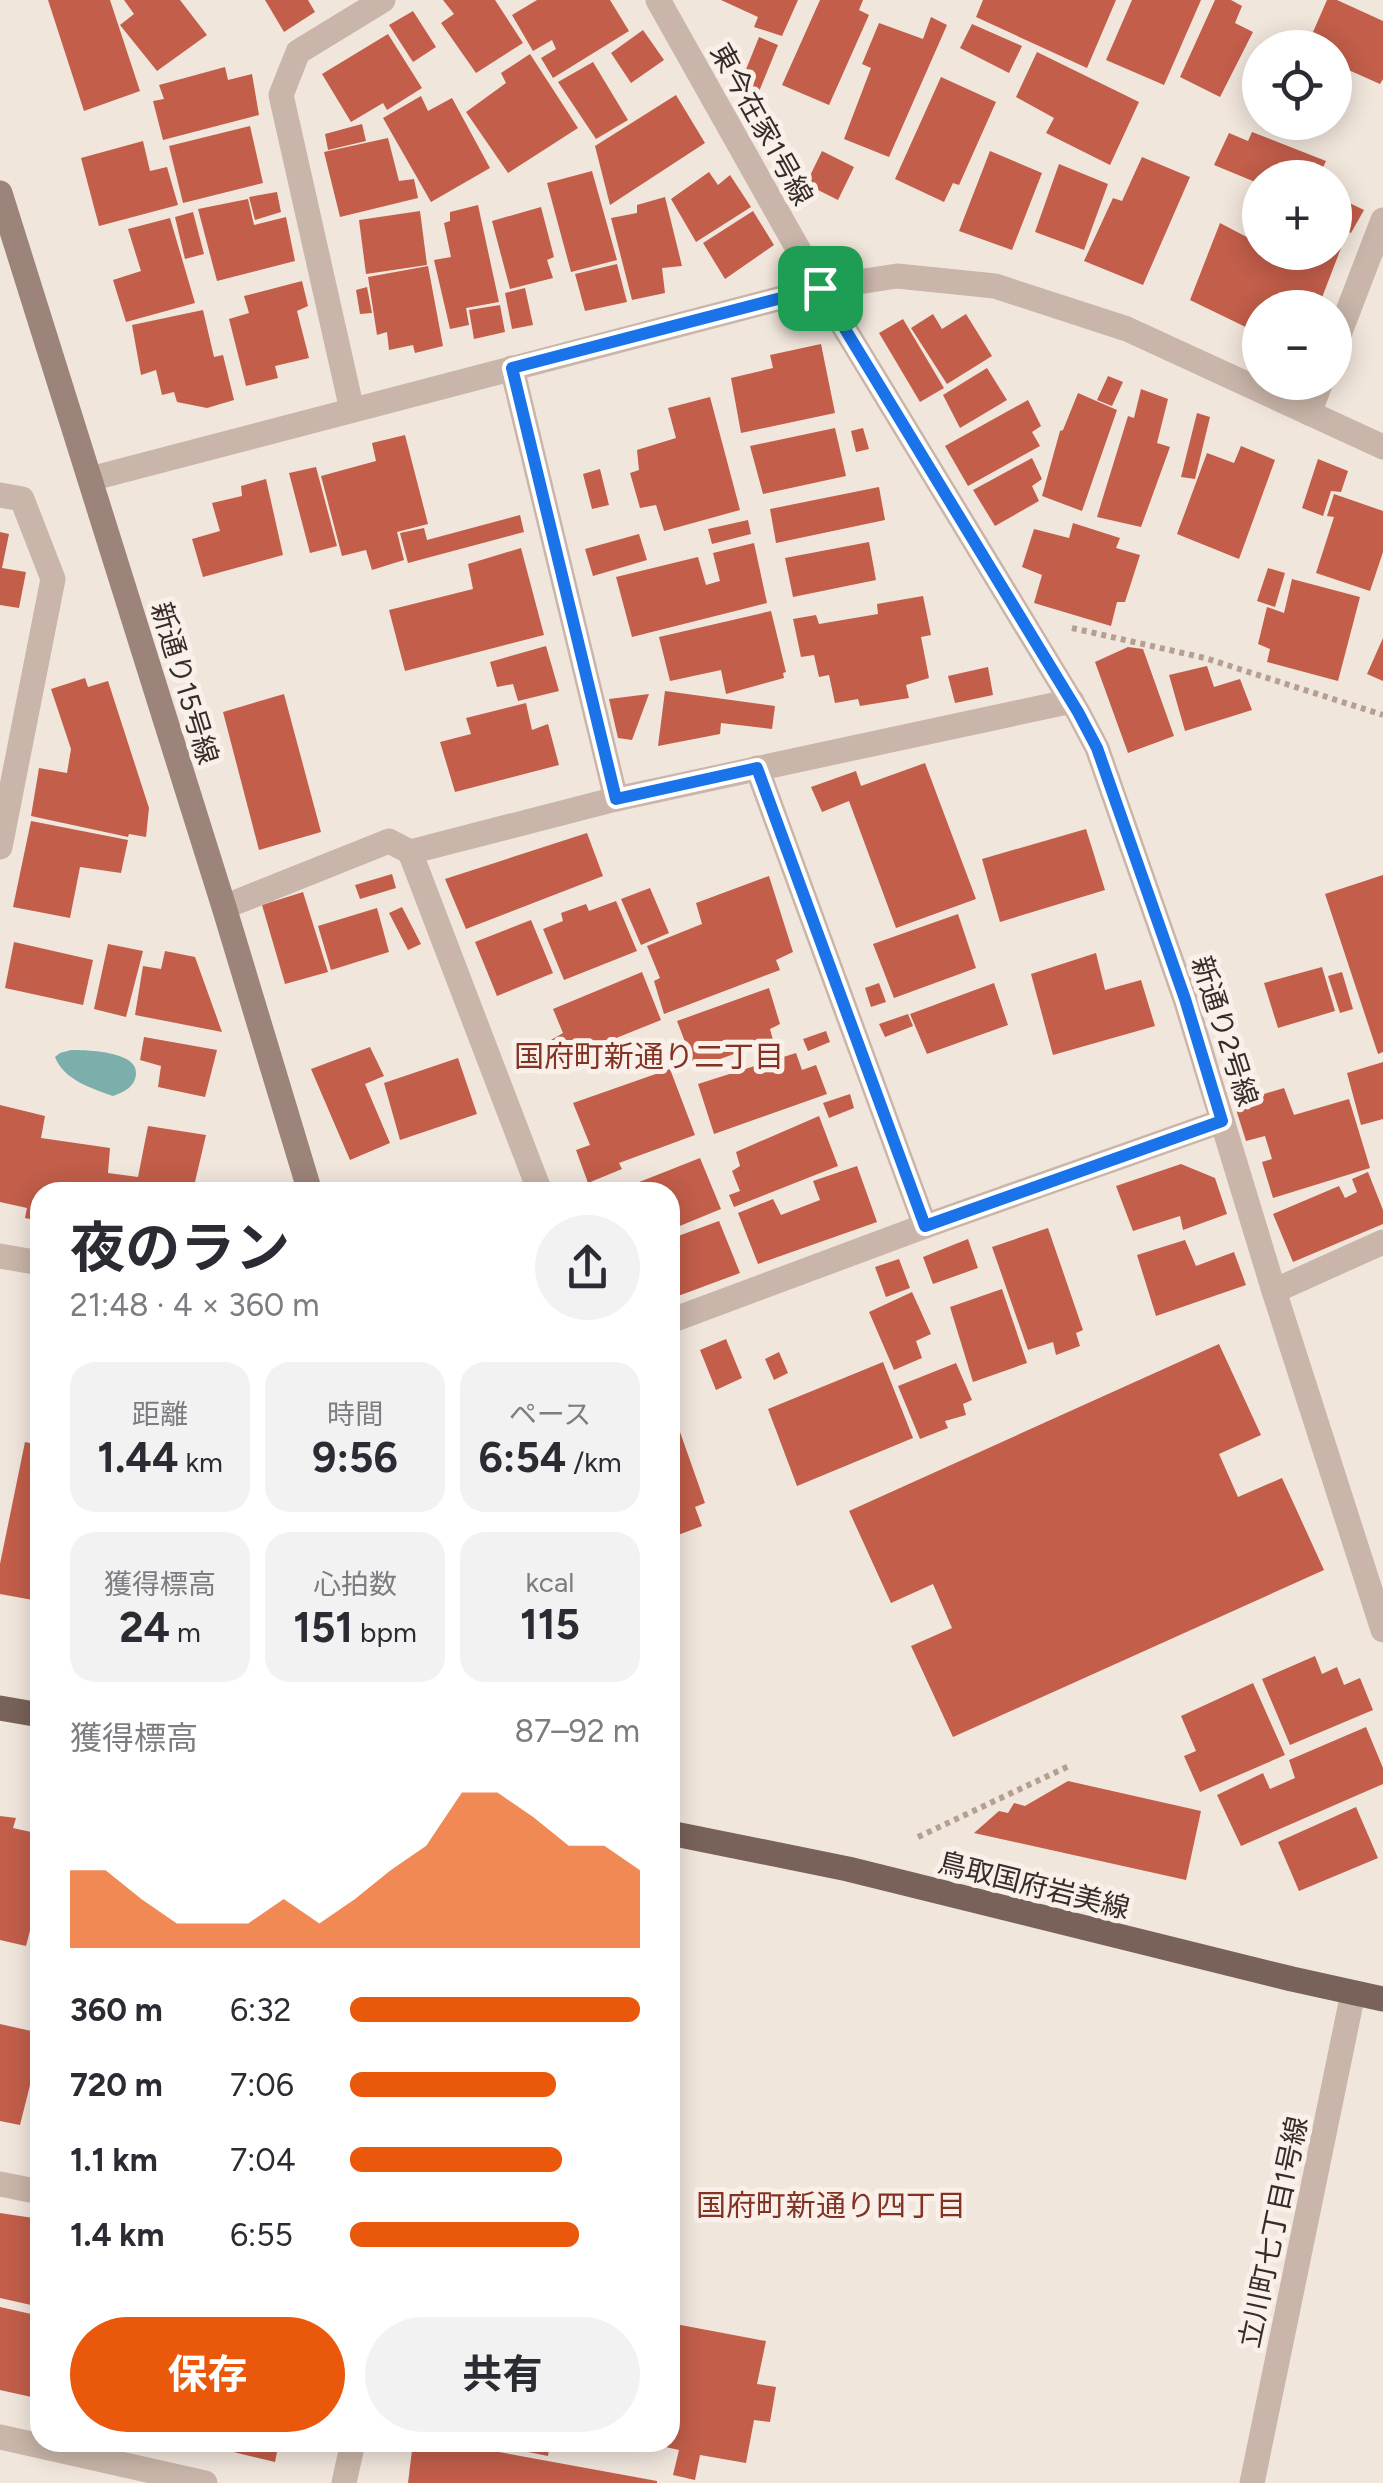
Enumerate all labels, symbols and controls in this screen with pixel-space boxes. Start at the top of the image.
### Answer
map controls [1242,30,1352,400]
button: locate [1242,30,1352,140]
street label: 東今在家1号線 [704,37,820,211]
button: + [1242,160,1352,270]
pin [778,246,863,331]
icon: arrive [793,261,848,316]
button: − [1242,290,1352,400]
street label: 新通り15号線 [144,598,226,768]
street label: 新通り2号線 [1185,952,1265,1110]
district label: 国府町新通り二丁目 [514,1038,784,1075]
text: 夜のラン [70,1215,290,1281]
button: share [535,1215,640,1320]
text: 21:48 · 4 × 360 m [70,1286,319,1324]
text: 距離 [132,1397,188,1431]
text: 時間 [327,1397,383,1431]
text: ペース [509,1397,591,1431]
text: 1.44 [97,1432,178,1483]
text: 9:56 [312,1432,398,1483]
text: 6:54 [478,1432,566,1483]
text: km [178,1445,223,1479]
text: /km [566,1445,622,1479]
text: kcal [526,1565,574,1599]
text: 獲得標高 [104,1567,216,1601]
text: 心拍数 [313,1567,397,1601]
text: 115 [520,1599,580,1650]
text: 24 [119,1602,170,1653]
text: 151 [293,1602,353,1653]
text: m [170,1615,201,1649]
text: bpm [353,1615,417,1649]
text: 87–92 m [514,1712,640,1750]
text: 獲得標高 [70,1719,198,1757]
street label: 鳥取国府岩美線 [935,1845,1133,1925]
text: 360 m [70,1991,163,2029]
text: 6:32 [230,1991,292,2029]
text: 720 m [70,2066,163,2104]
text: 7:06 [230,2066,294,2104]
street label: 立川町七丁目1号線 [1232,2113,1314,2351]
text: 1.1 km [70,2141,158,2179]
text: 7:04 [230,2141,296,2179]
district label: 国府町新通り四丁目 [696,2187,966,2224]
text: 1.4 km [70,2216,164,2254]
text: 6:55 [230,2216,293,2254]
button: 保存 [70,2317,345,2432]
button: 共有 [365,2317,640,2432]

